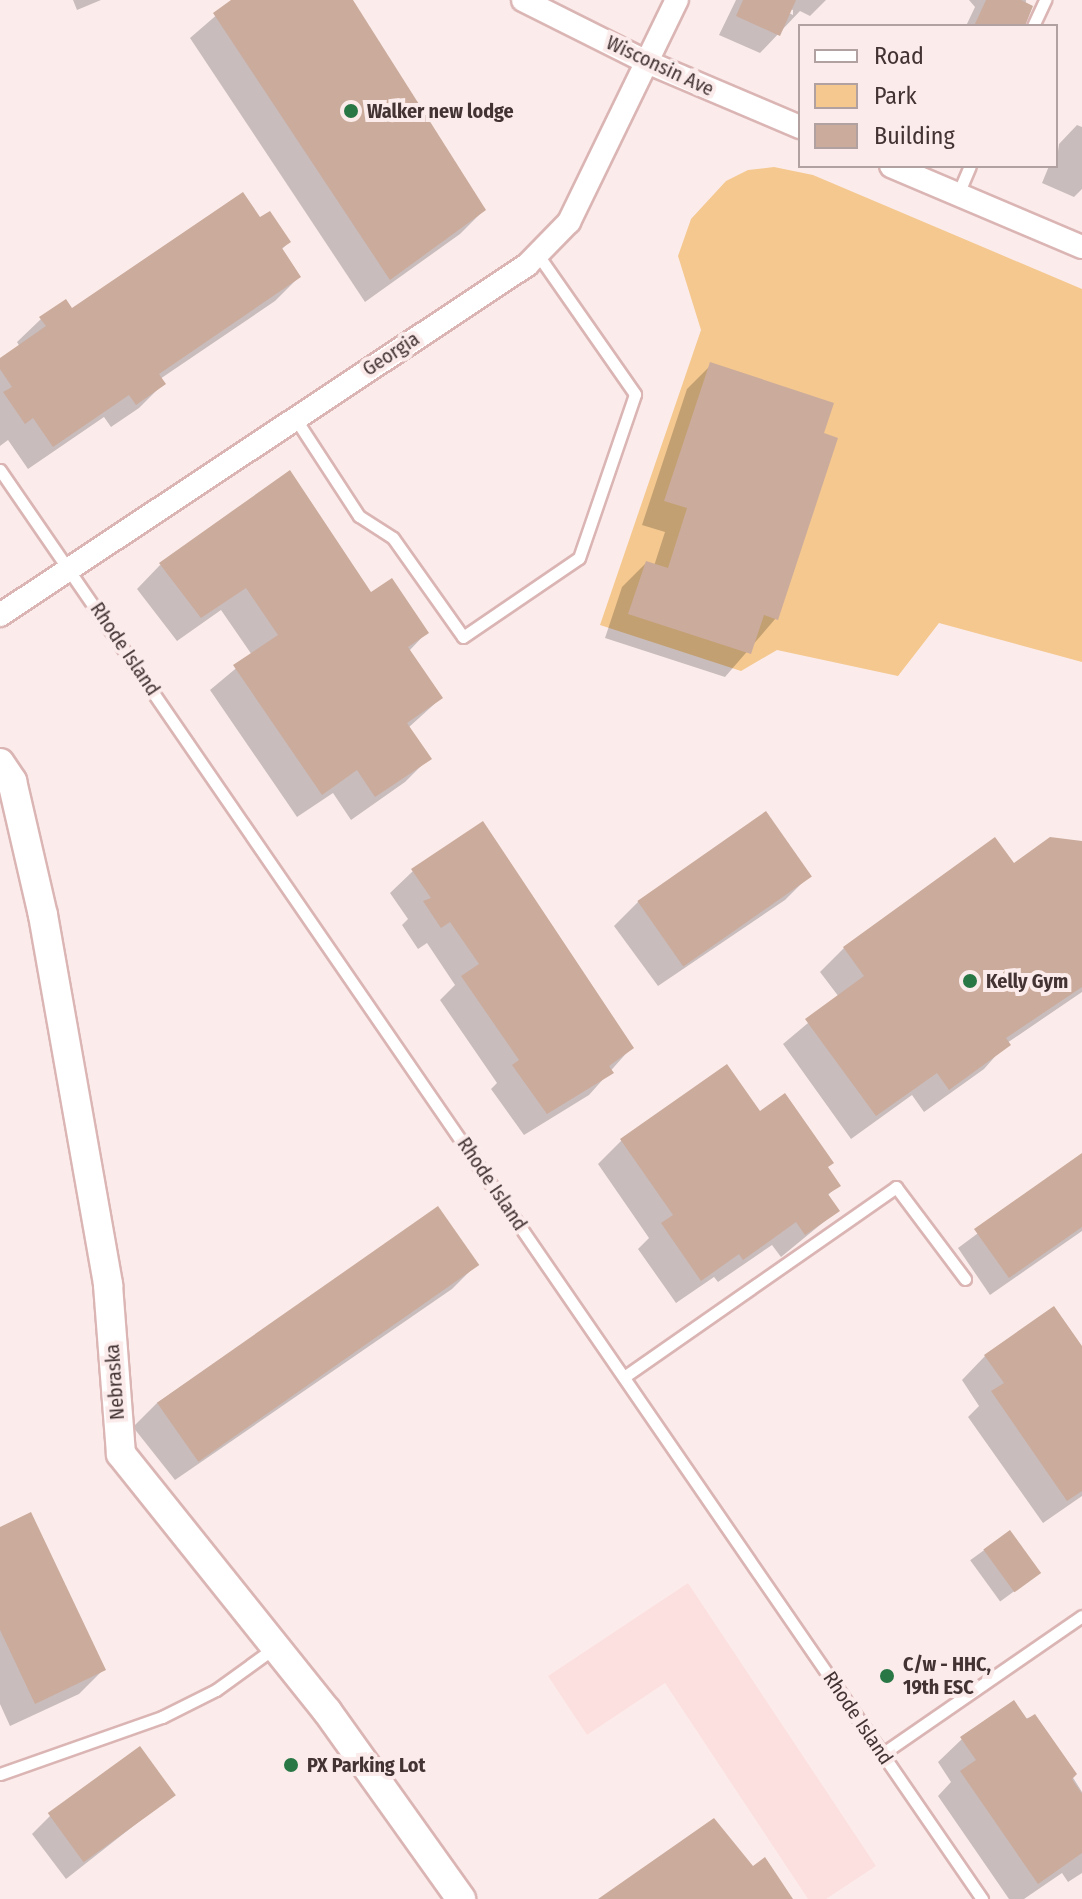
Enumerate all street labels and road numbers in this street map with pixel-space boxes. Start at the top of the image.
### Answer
street label: Wisconsin Ave [602,31,718,101]
street label: Georgia [358,327,424,381]
street label: Rhode Island [85,598,165,700]
street label: Rhode Island [452,1133,532,1235]
street label: Nebraska [100,1343,130,1421]
street label: Rhode Island [818,1667,898,1769]

